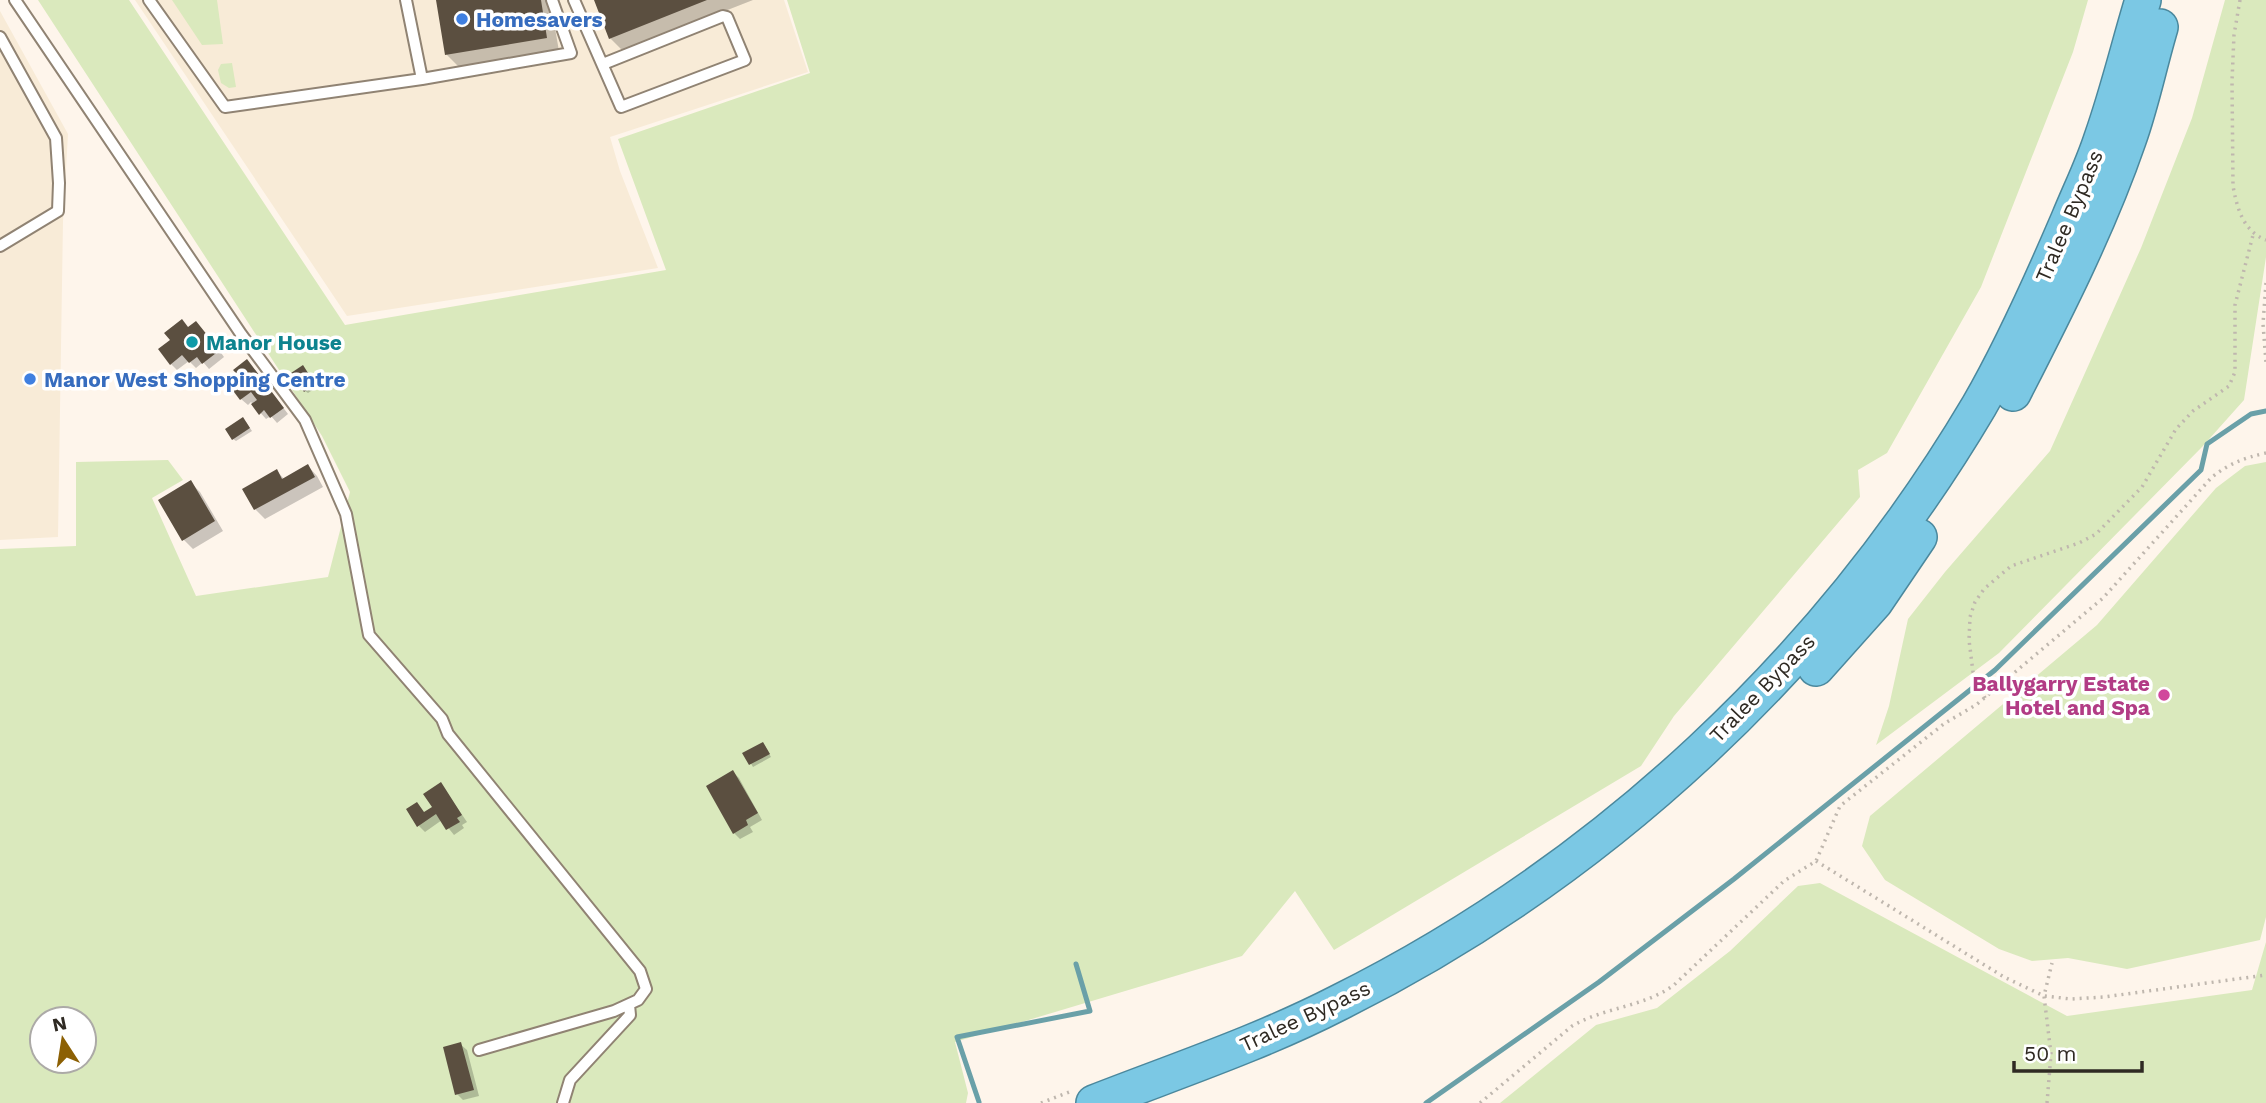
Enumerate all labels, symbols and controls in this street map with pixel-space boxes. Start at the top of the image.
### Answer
place label: Homesavers [476,7,603,32]
marker: Homesavers [454,11,470,27]
street label: Tralee Bypass [2030,146,2108,286]
place label: Manor House [206,330,342,355]
marker: Manor House [184,334,200,350]
place label: Manor West Shopping Centre [44,367,346,392]
marker: Manor West Shopping Centre [22,371,38,387]
street label: Tralee Bypass [1704,629,1820,747]
place label: Ballygarry Estate Hotel and Spa [1972,671,2151,720]
marker: Ballygarry Estate Hotel and Spa [2156,687,2172,703]
street label: Tralee Bypass [1236,975,1374,1057]
north arrow [28,1005,98,1075]
text: N [50,1011,69,1037]
scale bar [2014,1030,2142,1074]
text: 50 m [2024,1041,2076,1066]

